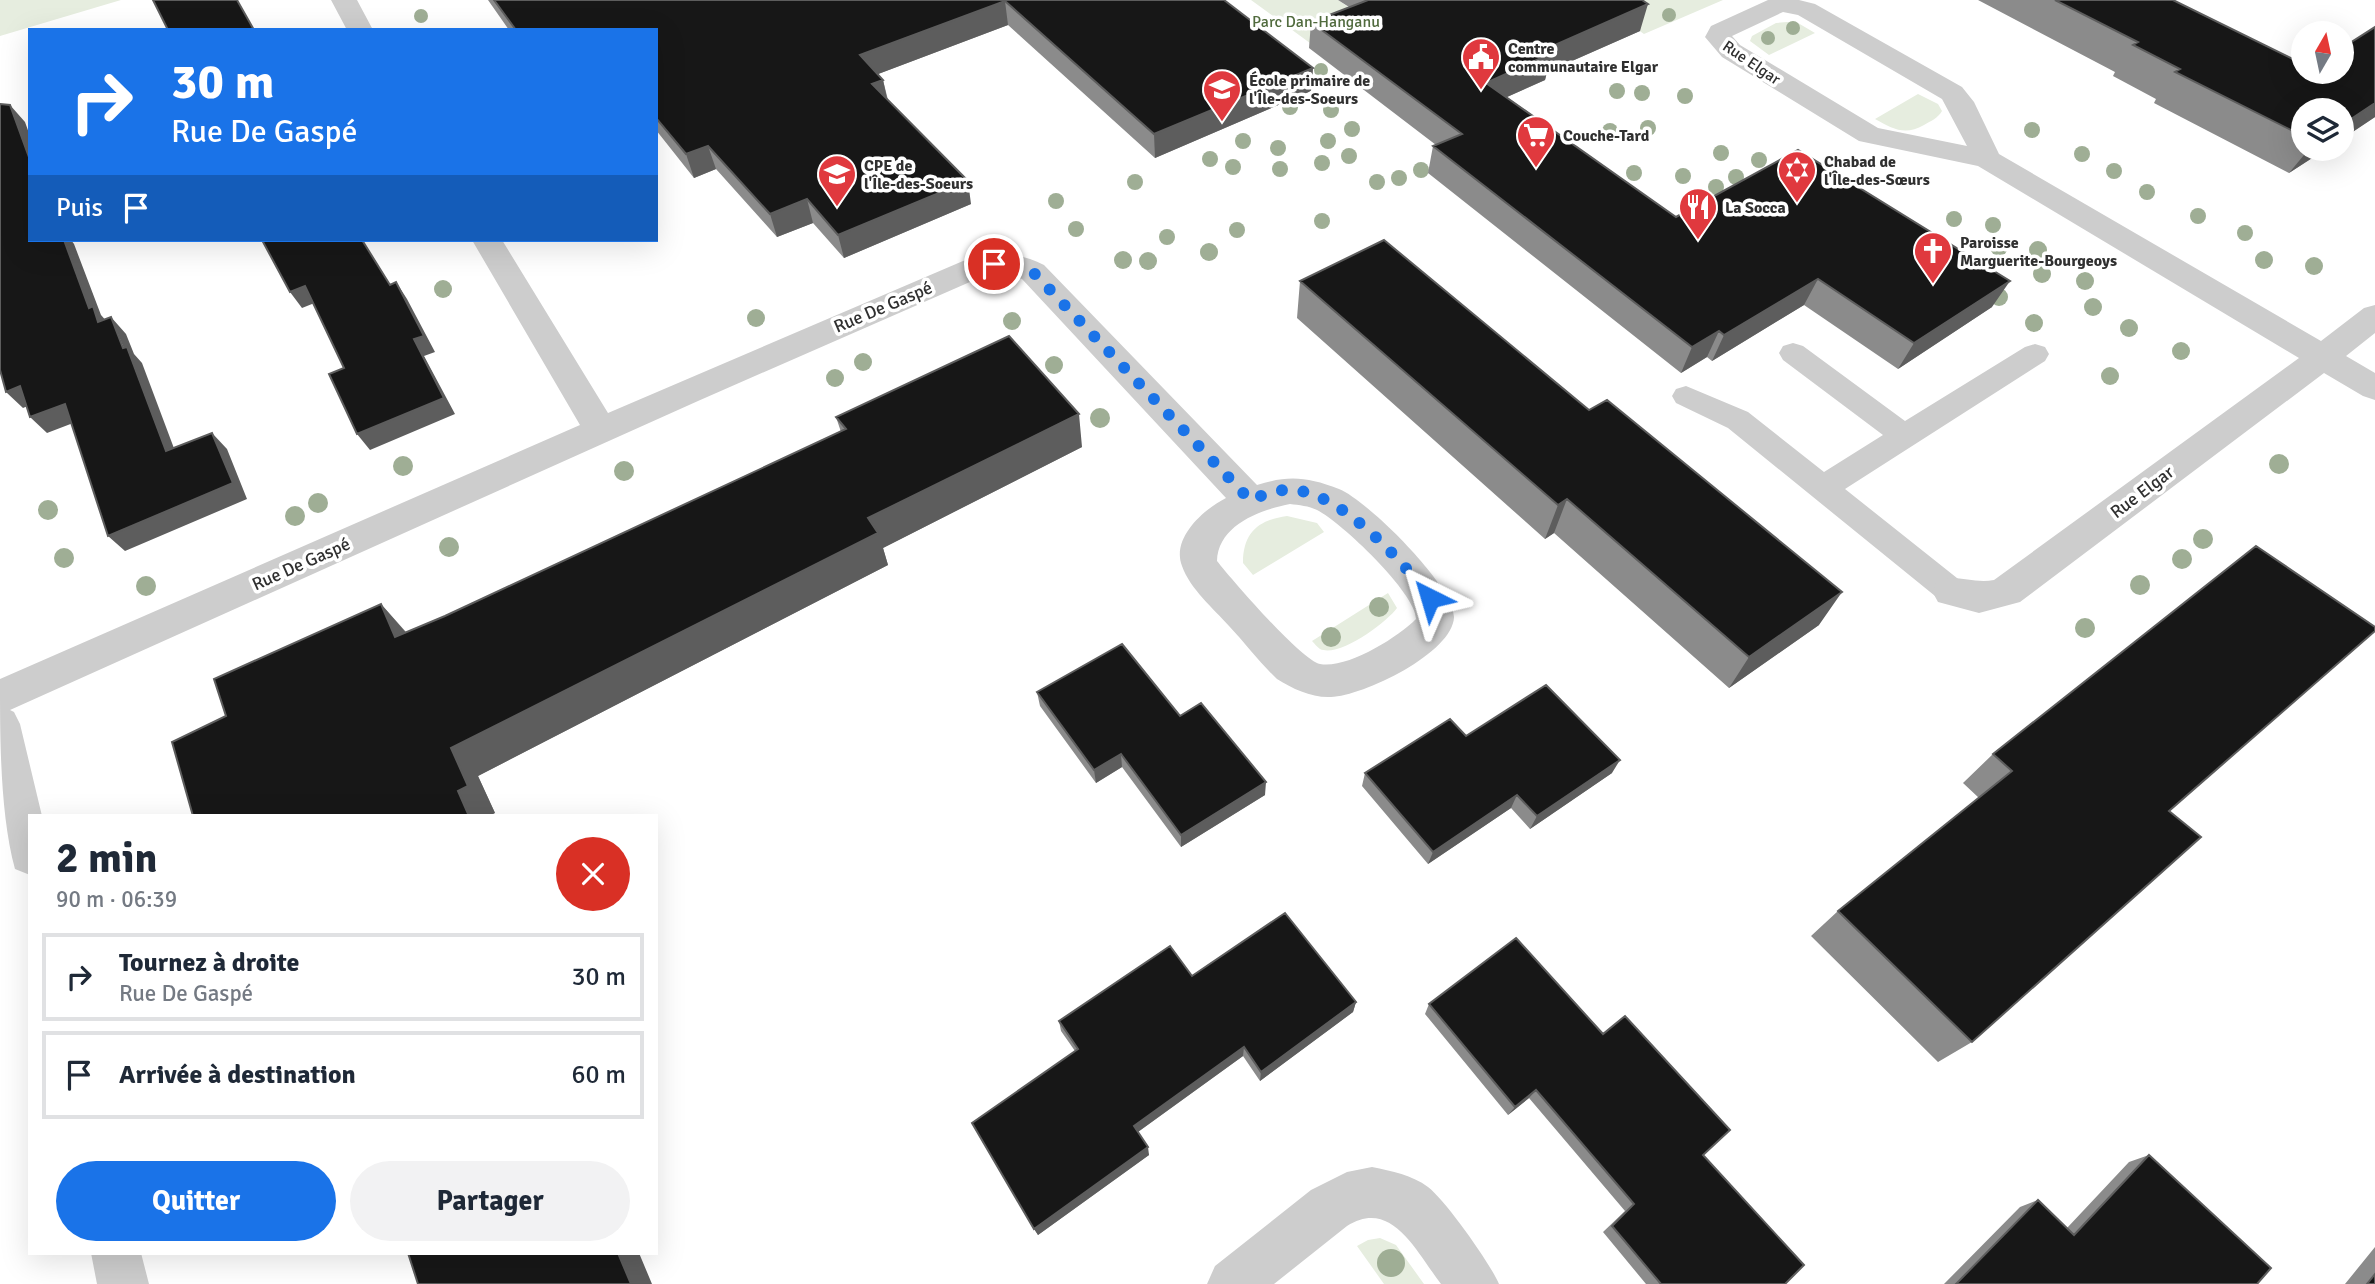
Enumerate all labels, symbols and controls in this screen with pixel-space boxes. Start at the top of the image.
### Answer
park label: Parc Dan-Hanganu [1252,12,1380,32]
north arrow [2291,21,2354,84]
map controls [2291,21,2354,161]
public building icon: Centre communautaire Elgar [1460,36,1502,91]
street label: Rue Elgar [1719,36,1784,90]
place label: Centre communautaire Elgar [1508,39,1659,77]
text: 30 m [171,52,274,112]
icon: right [56,56,147,147]
school or university icon: École primaire de l'Île-des-Soeurs [1201,68,1243,123]
place label: École primaire de l'Île-des-Soeurs [1249,71,1370,109]
button: layers [2291,98,2354,161]
text: Rue De Gaspé [171,112,358,151]
supermarket icon: Couche-Tard [1515,114,1557,169]
place label: Couche-Tard [1563,126,1650,146]
synagogue icon: Chabad de l'Île-des-Sœurs [1776,149,1818,204]
place label: Chabad de l'Île-des-Sœurs [1824,152,1930,190]
school or university icon: CPE de l'Île-des-Soeurs [816,153,858,208]
place label: CPE de l'Île-des-Soeurs [864,156,973,194]
restaurant icon: La Socca [1677,186,1719,241]
icon: arrive [117,189,155,227]
text: Puis [56,192,103,224]
place label: La Socca [1725,198,1786,218]
church icon: Paroisse Marguerite-Bourgeoys [1912,230,1954,285]
place label: Paroisse Marguerite-Bourgeoys [1960,233,2117,271]
pin [964,234,1024,294]
icon: arrive [975,245,1013,283]
street label: Rue De Gaspé [830,276,936,338]
street label: Rue Elgar [2106,461,2178,523]
street label: Rue De Gaspé [249,533,353,595]
position arrow [1393,561,1467,635]
text: 2 min [56,833,157,884]
button: close [556,837,630,911]
text: 90 m · 06:39 [56,885,177,914]
text: Tournez à droite [119,947,299,979]
icon: right [60,958,98,996]
text: 30 m [571,961,626,993]
text: Rue De Gaspé [119,979,253,1008]
icon: arrive [60,1056,98,1094]
text: Arrivée à destination [119,1059,356,1091]
text: 60 m [571,1059,626,1091]
button: Quitter [56,1161,336,1241]
button: Partager [350,1161,630,1241]

